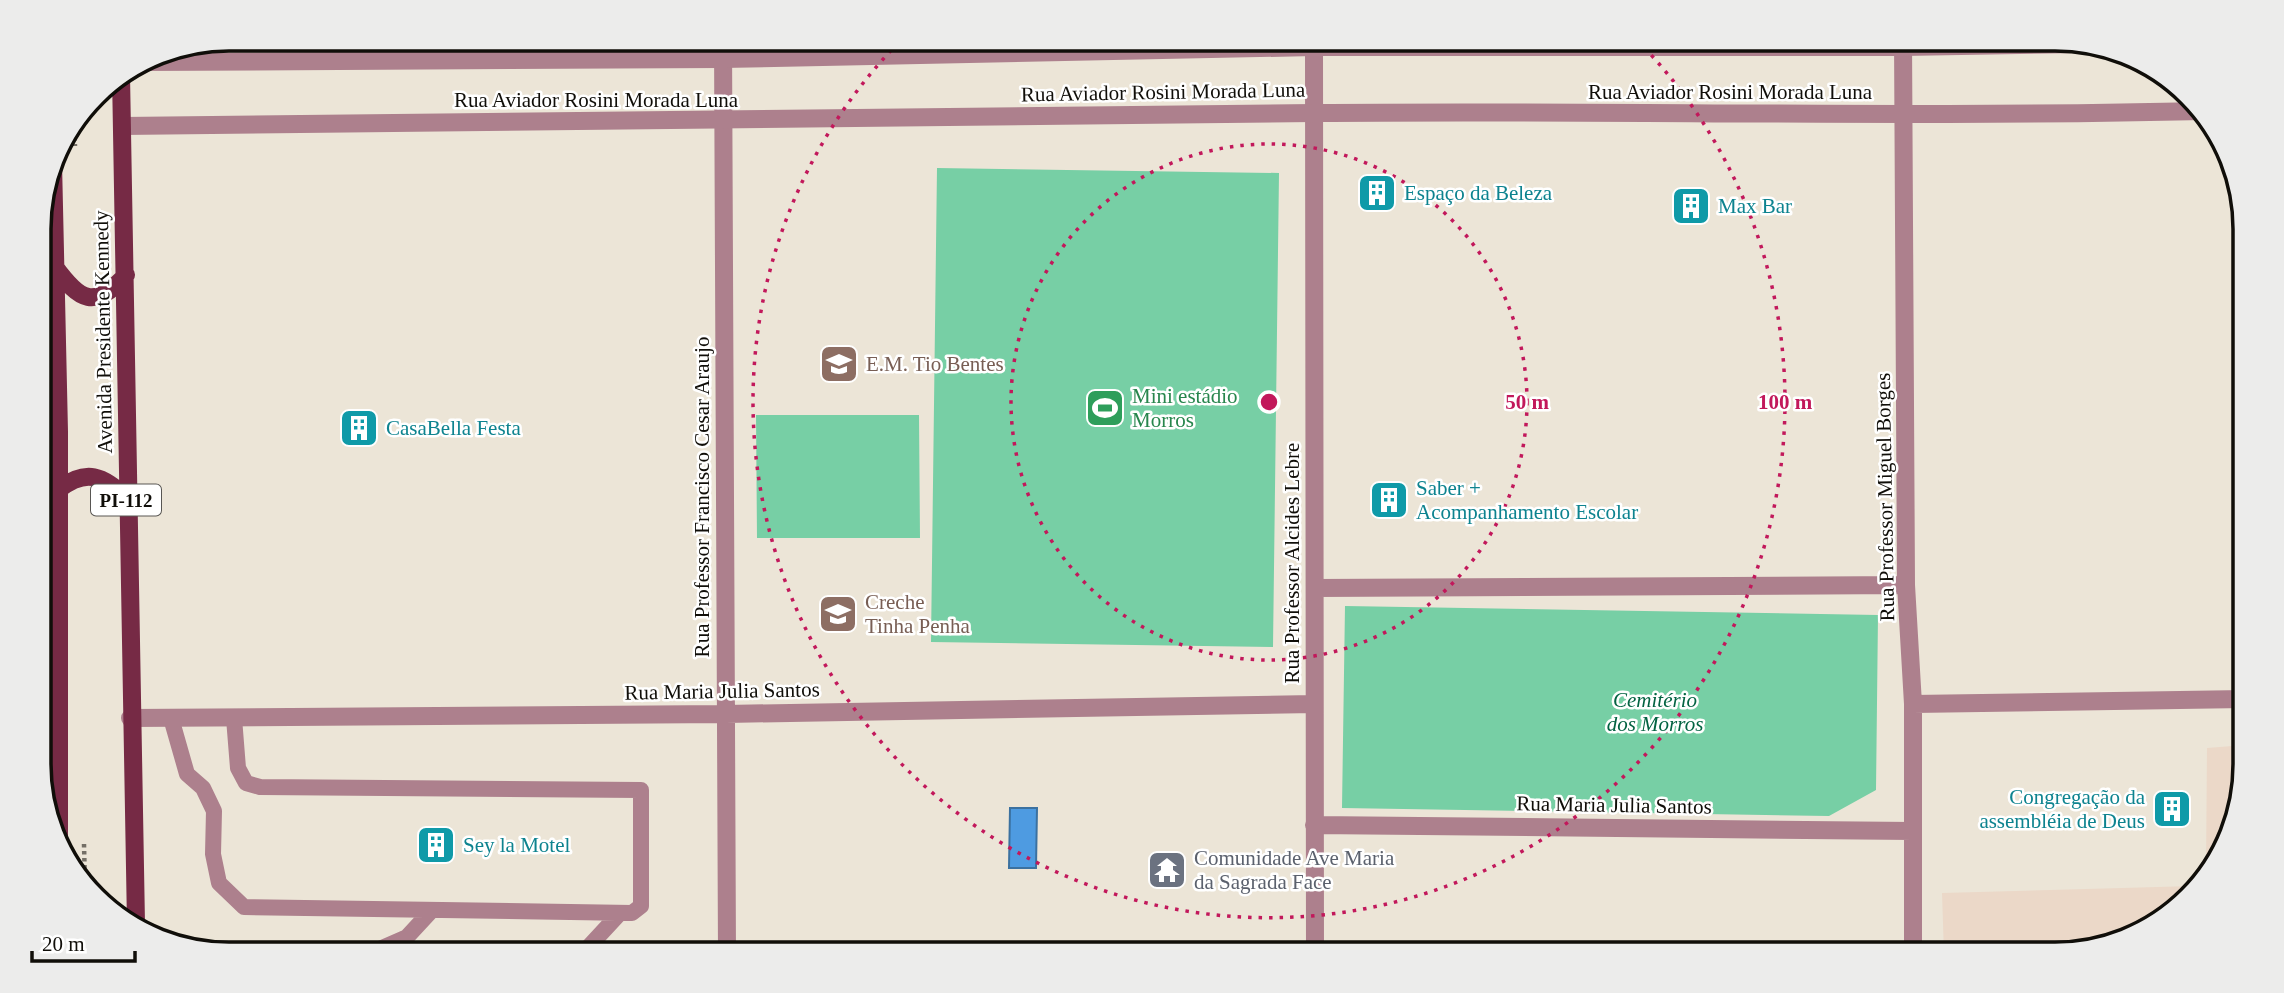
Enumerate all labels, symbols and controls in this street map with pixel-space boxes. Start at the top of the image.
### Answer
street label: Rua Aviador Rosini Morada Luna [1021,78,1306,106]
street label: Rua Aviador Rosini Morada Luna [1588,80,1873,104]
street label: Rua Aviador Rosini Morada Luna [454,88,739,112]
building icon: Espaço da Beleza [1356,172,1398,214]
place label: Espaço da Beleza [1404,181,1553,205]
building icon: Max Bar [1670,185,1712,227]
place label: Max Bar [1718,194,1792,218]
street label: Avenida Presidente Kennedy [89,210,117,454]
street label: Rua Professor Francisco Cesar Araujo [690,337,714,657]
school or university icon: E.M. Tio Bentes [818,343,860,385]
place label: E.M. Tio Bentes [866,352,1004,376]
street label: Rua Professor Miguel Borges [1871,372,1899,622]
place label: Mini estádio Morros [1132,384,1238,432]
sports icon: Mini estádio Morros [1084,387,1126,429]
centre of rings [1257,390,1281,414]
text: 50 m [1505,390,1549,414]
text: 100 m [1758,390,1813,414]
building icon: CasaBella Festa [338,407,380,449]
place label: CasaBella Festa [386,416,521,440]
street label: Rua Professor Alcides Lebre [1280,443,1304,683]
place label: Saber + Acompanhamento Escolar [1416,476,1638,524]
building icon: Saber + Acompanhamento Escolar [1368,479,1410,521]
road number: PI-112 [91,485,161,516]
place label: Creche Tinha Penha [865,590,970,638]
school or university icon: Creche Tinha Penha [817,593,859,635]
street label: Rua Maria Julia Santos [624,677,820,705]
park label: Cemitério dos Morros [1607,688,1703,736]
place label: Congregação da assembléia de Deus [1979,785,2146,833]
building icon: Congregação da assembléia de Deus [2151,788,2193,830]
street label: Rua Maria Julia Santos [1516,791,1712,819]
building icon: Sey la Motel [415,824,457,866]
place label: Sey la Motel [463,833,570,857]
place label: Comunidade Ave Maria da Sagrada Face [1194,846,1395,894]
temple icon: Comunidade Ave Maria da Sagrada Face [1146,849,1188,891]
scale bar [32,920,135,964]
text: 20 m [42,932,85,956]

